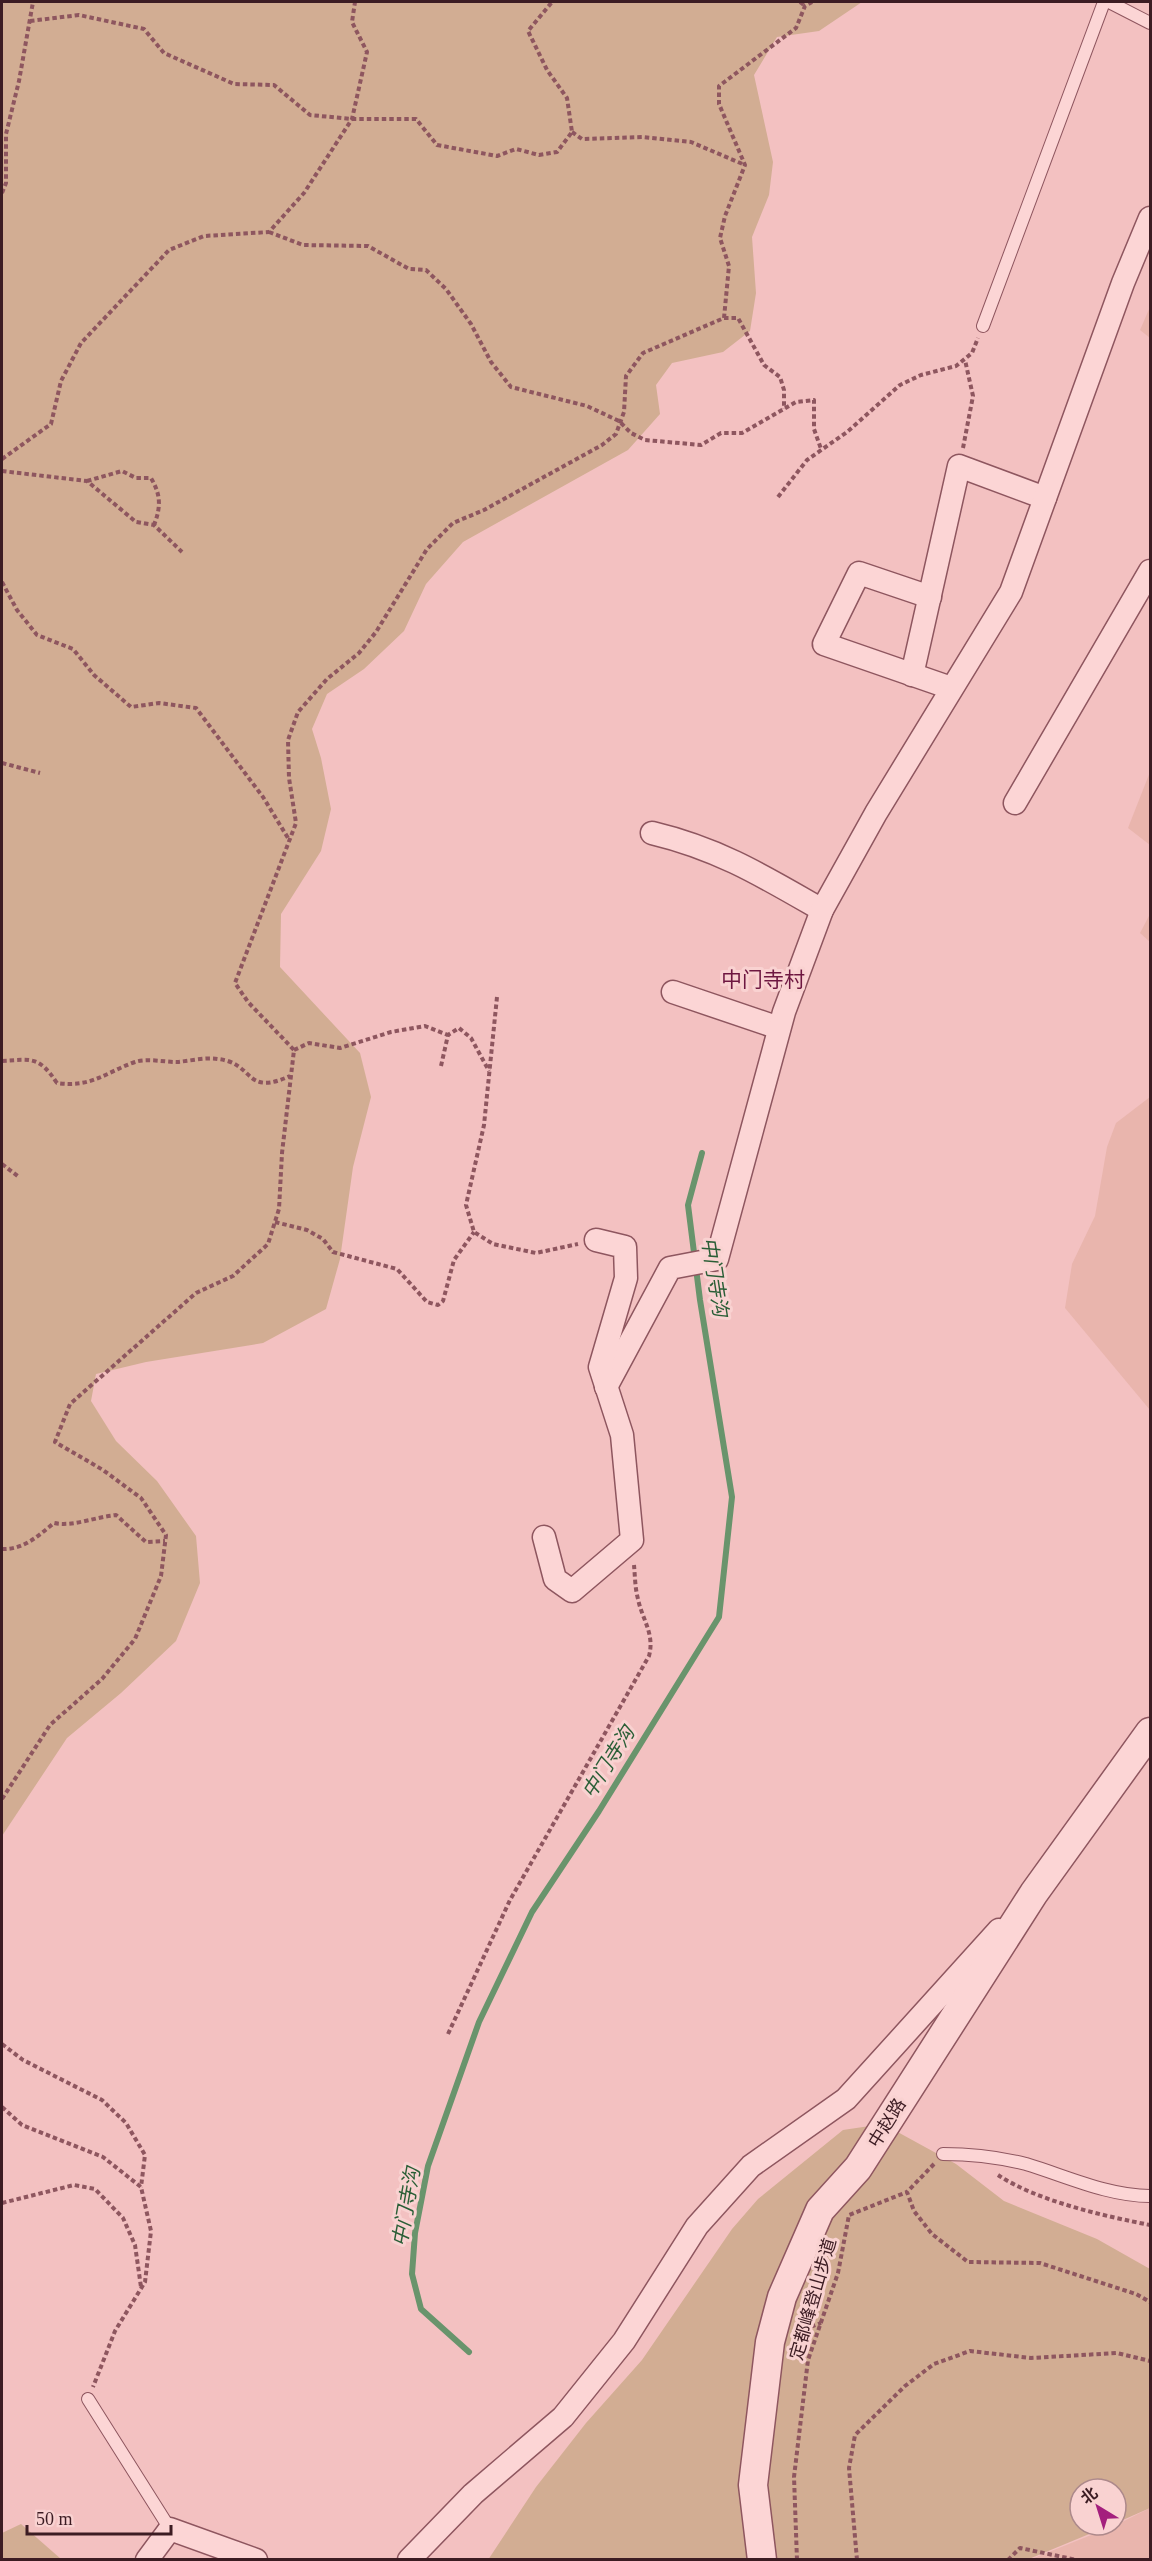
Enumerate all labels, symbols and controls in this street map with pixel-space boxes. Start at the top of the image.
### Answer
district label: 中门寺村 [721,968,805,992]
water label: 中门寺沟 [698,1236,732,1320]
water label: 中门寺沟 [577,1721,640,1802]
street label: 中赵路 [864,2095,910,2151]
water label: 中门寺沟 [388,2164,424,2248]
street label: 定都峰登山步道 [786,2236,840,2362]
north arrow [1068,2477,1128,2537]
text: 北 [1078,2484,1101,2507]
scale bar [27,2498,171,2536]
text: 50 m [36,2509,73,2529]

